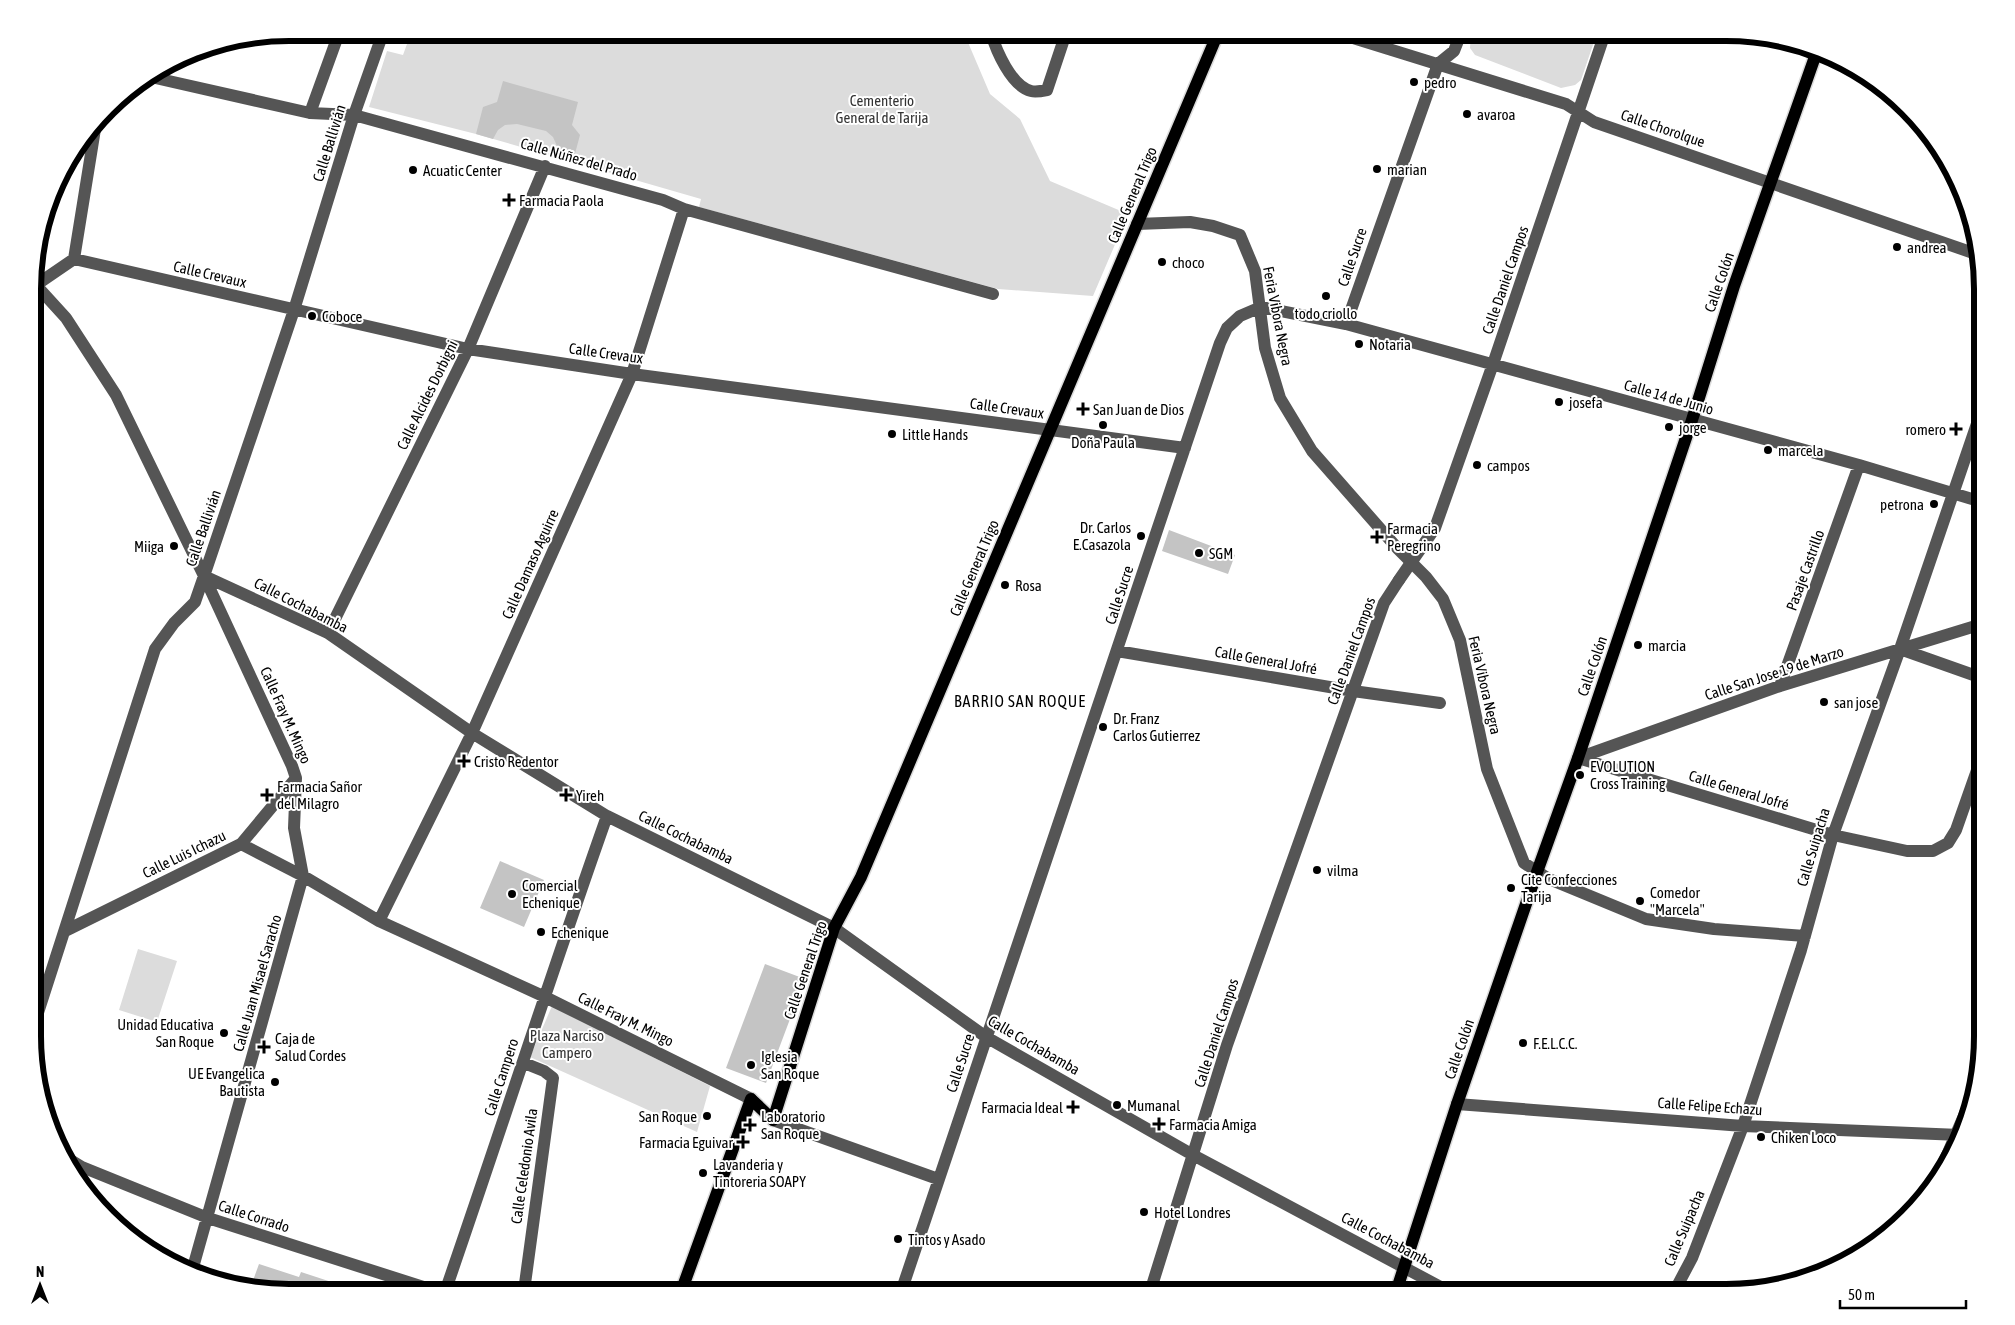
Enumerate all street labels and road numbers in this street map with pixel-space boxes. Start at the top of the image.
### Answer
street label: Calle Ballivián [309,102,349,184]
street label: Calle Chorolque [1619,106,1708,150]
street label: Calle Núñez del Prado [519,134,639,184]
street label: Calle General Trigo [1104,144,1160,246]
street label: Calle Daniel Campos [1479,224,1531,336]
street label: Calle Sucre [1334,225,1370,288]
street label: Calle Colón [1701,250,1737,314]
street label: Calle Crevaux [172,257,248,291]
street label: Feria Vibora Negra [1260,265,1296,367]
street label: Calle Alcides Dorbigni [393,338,461,452]
street label: Calle Crevaux [568,339,644,367]
street label: Calle 14 de Junio [1622,376,1716,418]
street label: Calle Crevaux [969,394,1045,422]
street label: Calle Ballivián [182,488,224,568]
street label: Calle Damaso Aguirre [498,506,562,621]
street label: Calle General Trigo [946,517,1002,619]
street label: Pasaje Castrillo [1783,527,1827,613]
street label: Calle Sucre [1102,563,1137,627]
street label: Calle Cochabamba [251,574,351,636]
street label: Calle Daniel Campos [1324,595,1378,707]
street label: Feria Vibora Negra [1465,634,1505,736]
street label: Calle Colón [1574,634,1610,698]
street label: Calle General Jofré [1214,643,1319,677]
street label: Calle San Jose 19 de Marzo [1702,643,1846,703]
street label: Calle Fray M. Mingo [257,664,315,766]
street label: Calle General Jofré [1687,767,1791,813]
street label: Calle Suipacha [1793,806,1833,888]
street label: Calle Cochabamba [636,807,736,867]
street label: Calle Luis Ichazu [140,827,228,881]
street label: Calle Juan Misael Saracho [229,913,285,1053]
street label: Calle General Trigo [780,918,830,1022]
street label: Calle Daniel Campos [1190,976,1242,1090]
street label: Calle Fray M. Mingo [575,989,677,1049]
street label: Calle Cochabamba [985,1012,1083,1078]
street label: Calle Colón [1441,1017,1477,1081]
street label: Calle Sucre [943,1031,978,1095]
street label: Calle Campero [481,1036,521,1118]
street label: Calle Felipe Echazu [1657,1094,1763,1118]
street label: Calle Celedonio Avila [507,1107,541,1225]
street label: Calle Suipacha [1660,1187,1708,1269]
street label: Calle Corrado [216,1196,292,1236]
street label: Calle Cochabamba [1339,1208,1437,1272]

